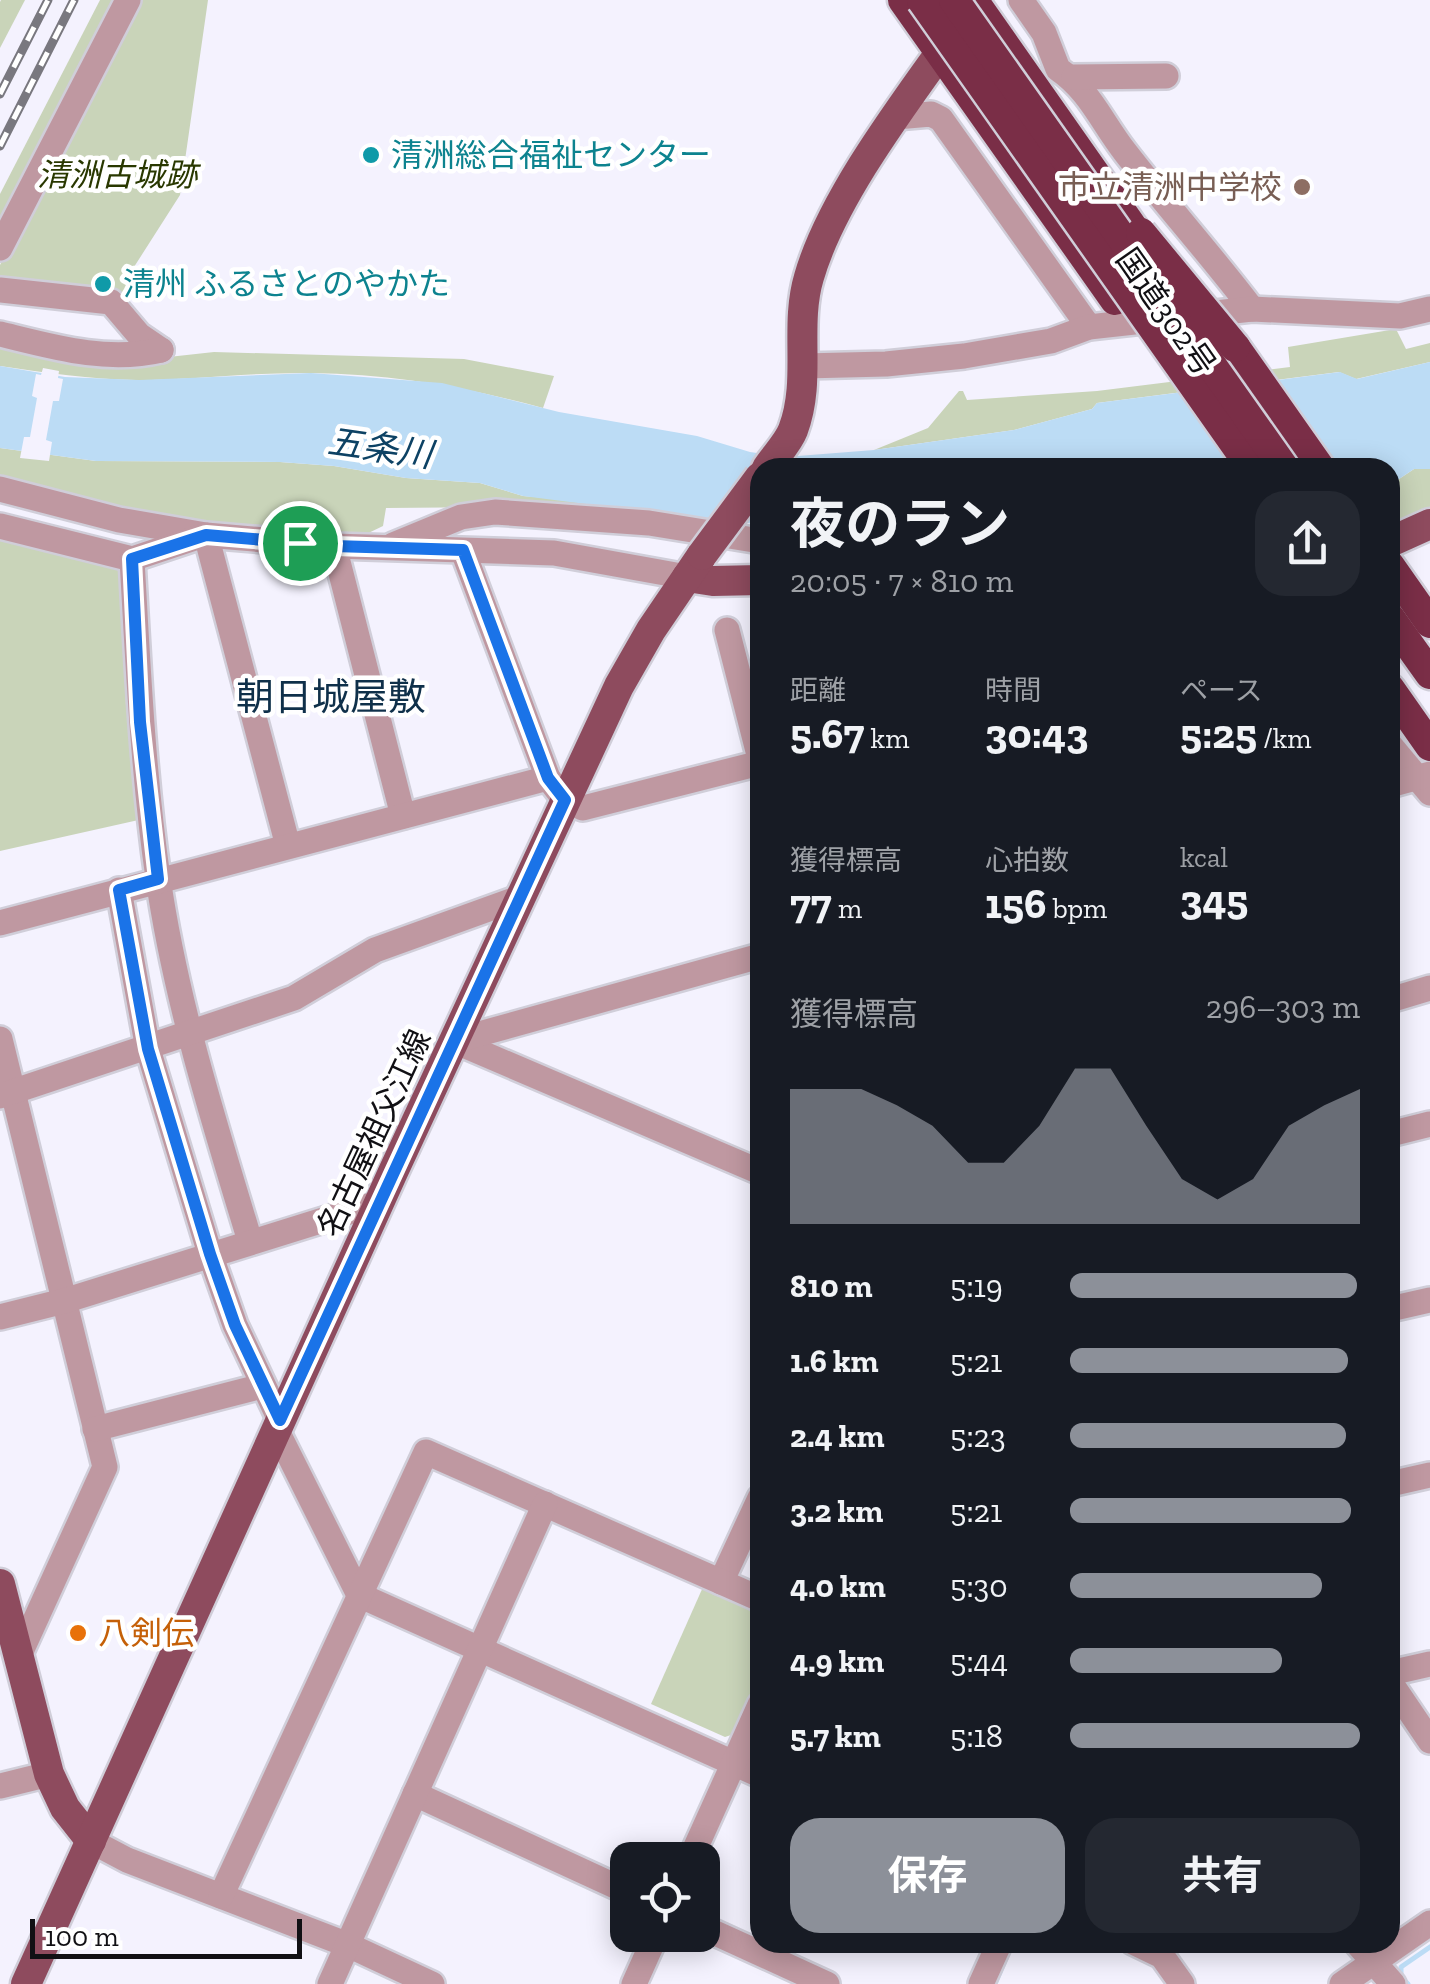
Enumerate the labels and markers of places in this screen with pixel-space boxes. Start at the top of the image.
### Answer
place label: 清洲総合福祉センター [391,136,711,174]
marker: 清洲総合福祉センター [360,144,382,166]
place label: 市立清洲中学校 [1058,168,1282,206]
marker: 市立清洲中学校 [1291,176,1313,198]
place label: 清州 ふるさとのやかた [123,265,450,303]
marker: 清州 ふるさとのやかた [92,273,114,295]
pin [258,501,343,586]
place label: 八剣伝 [98,1614,194,1652]
marker: 八剣伝 [67,1622,89,1644]

